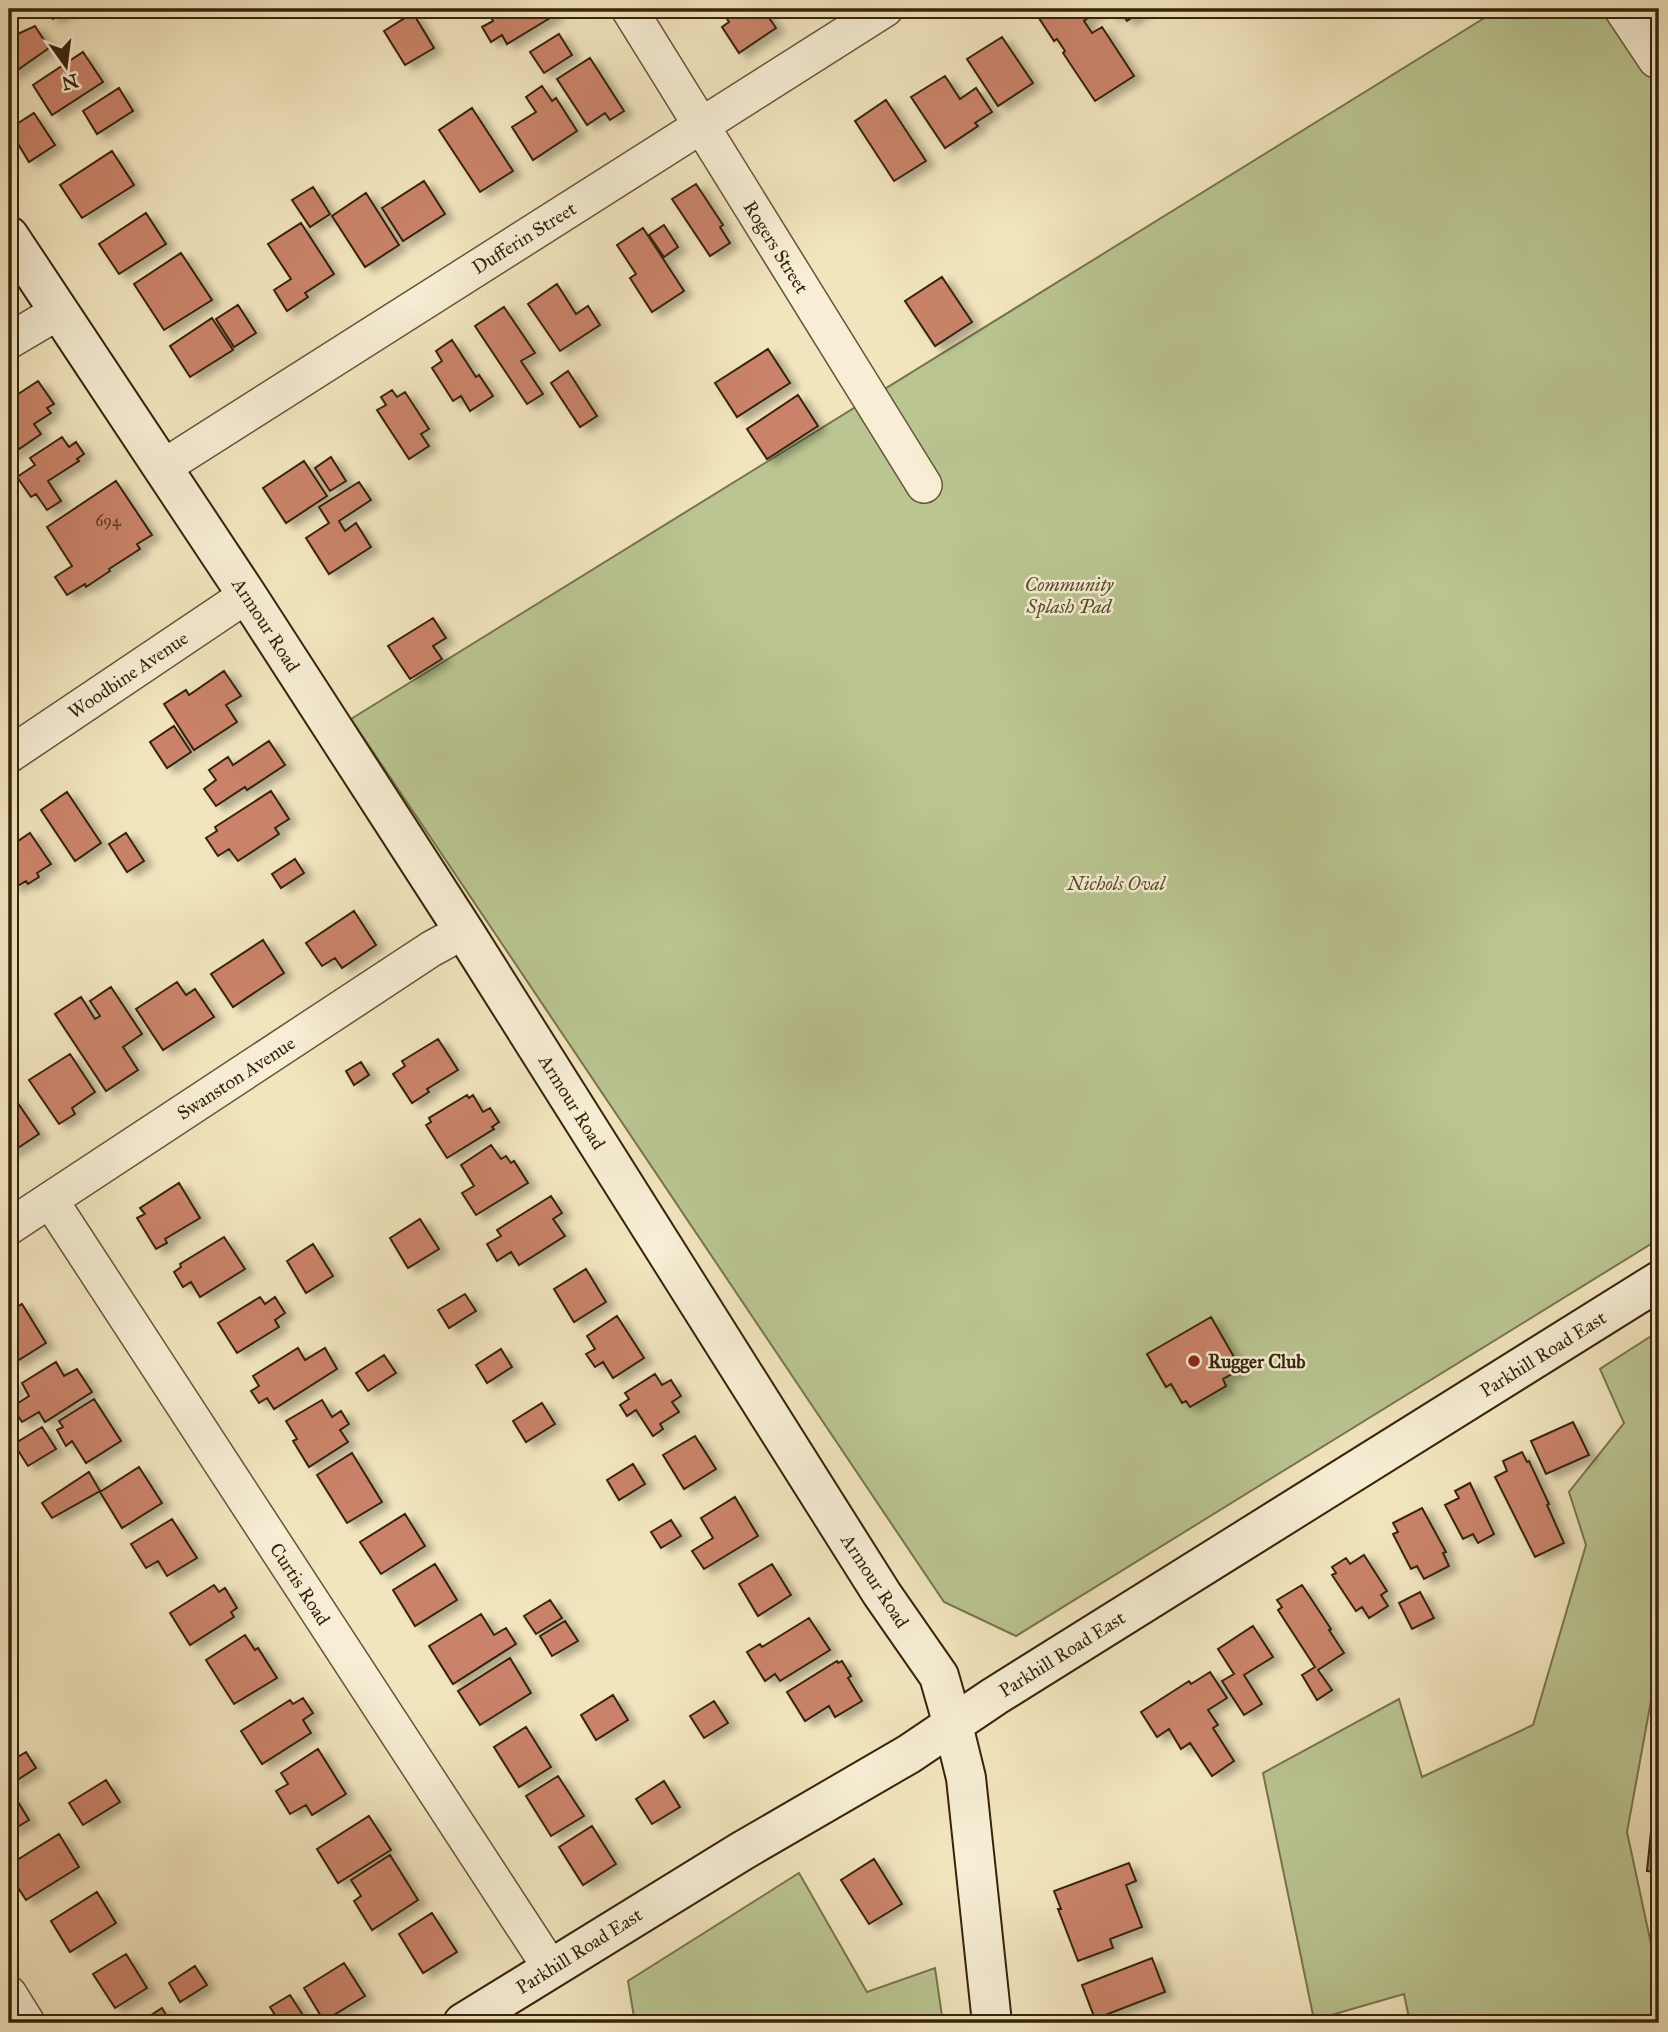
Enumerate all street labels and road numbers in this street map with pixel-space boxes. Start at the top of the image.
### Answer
street label: Rogers Street [738,196,814,298]
street label: Dufferin Street [468,197,580,279]
street label: Armour Road [227,573,305,677]
street label: Woodbine Avenue [64,626,193,724]
street label: Swanston Avenue [173,1031,299,1125]
street label: Armour Road [533,1050,610,1154]
street label: Parkhill Road East [1476,1306,1611,1402]
street label: Armour Road [836,1529,914,1633]
street label: Curtis Road [265,1538,335,1630]
street label: Parkhill Road East [995,1606,1130,1702]
street label: Parkhill Road East [512,1903,647,1999]

